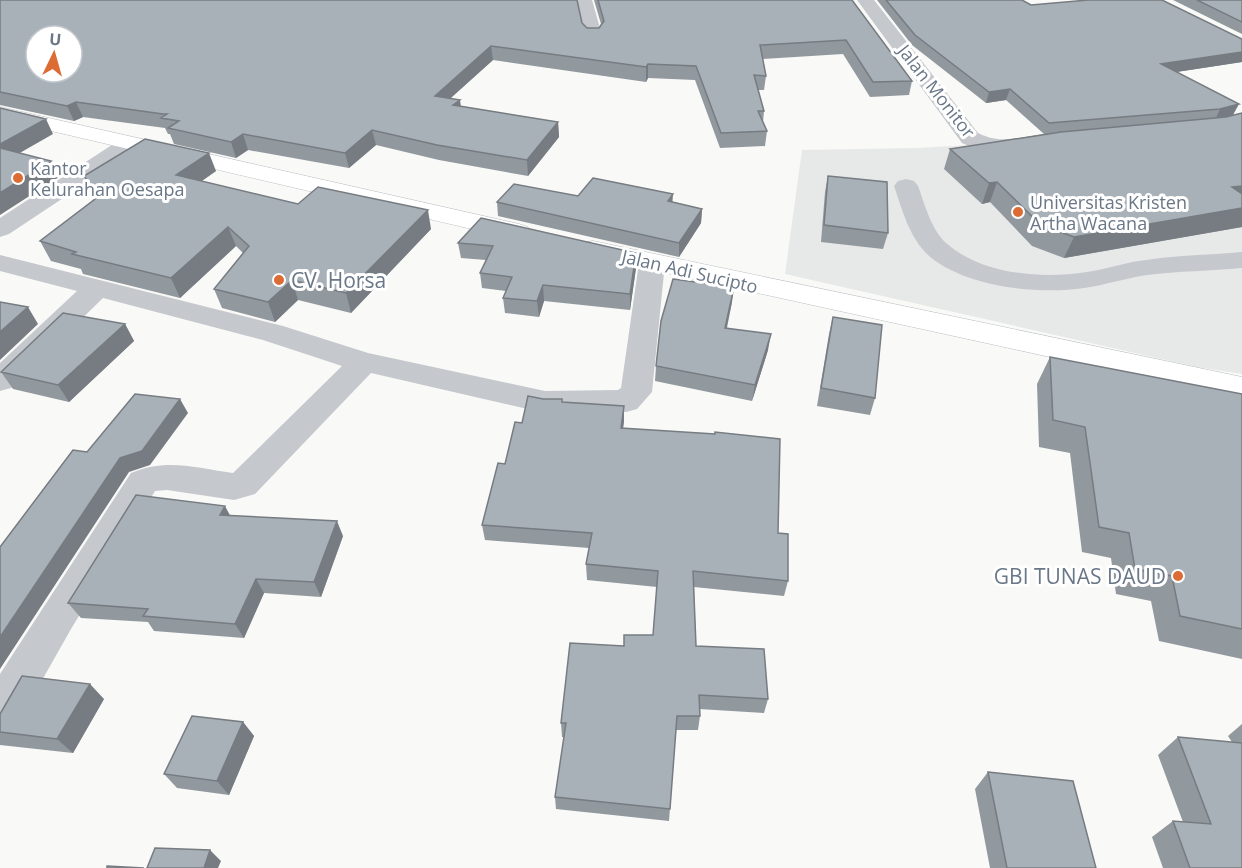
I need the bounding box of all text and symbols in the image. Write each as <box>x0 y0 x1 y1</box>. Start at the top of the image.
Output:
north arrow <box>24 24 84 84</box>
text: U <box>48 28 62 51</box>
street label: Jalan Monitor <box>892 38 981 143</box>
place label: Kantor Kelurahan Oesapa <box>30 156 185 201</box>
marker: Kantor Kelurahan Oesapa <box>11 171 25 185</box>
place label: Universitas Kristen Artha Wacana <box>1030 190 1187 235</box>
marker: Universitas Kristen Artha Wacana <box>1011 205 1025 219</box>
street label: Jalan Adi Sucipto <box>618 243 760 298</box>
place label: CV. Horsa <box>291 266 386 294</box>
marker: CV. Horsa <box>272 273 286 287</box>
place label: GBI TUNAS DAUD <box>994 562 1166 590</box>
marker: GBI TUNAS DAUD <box>1171 569 1185 583</box>

